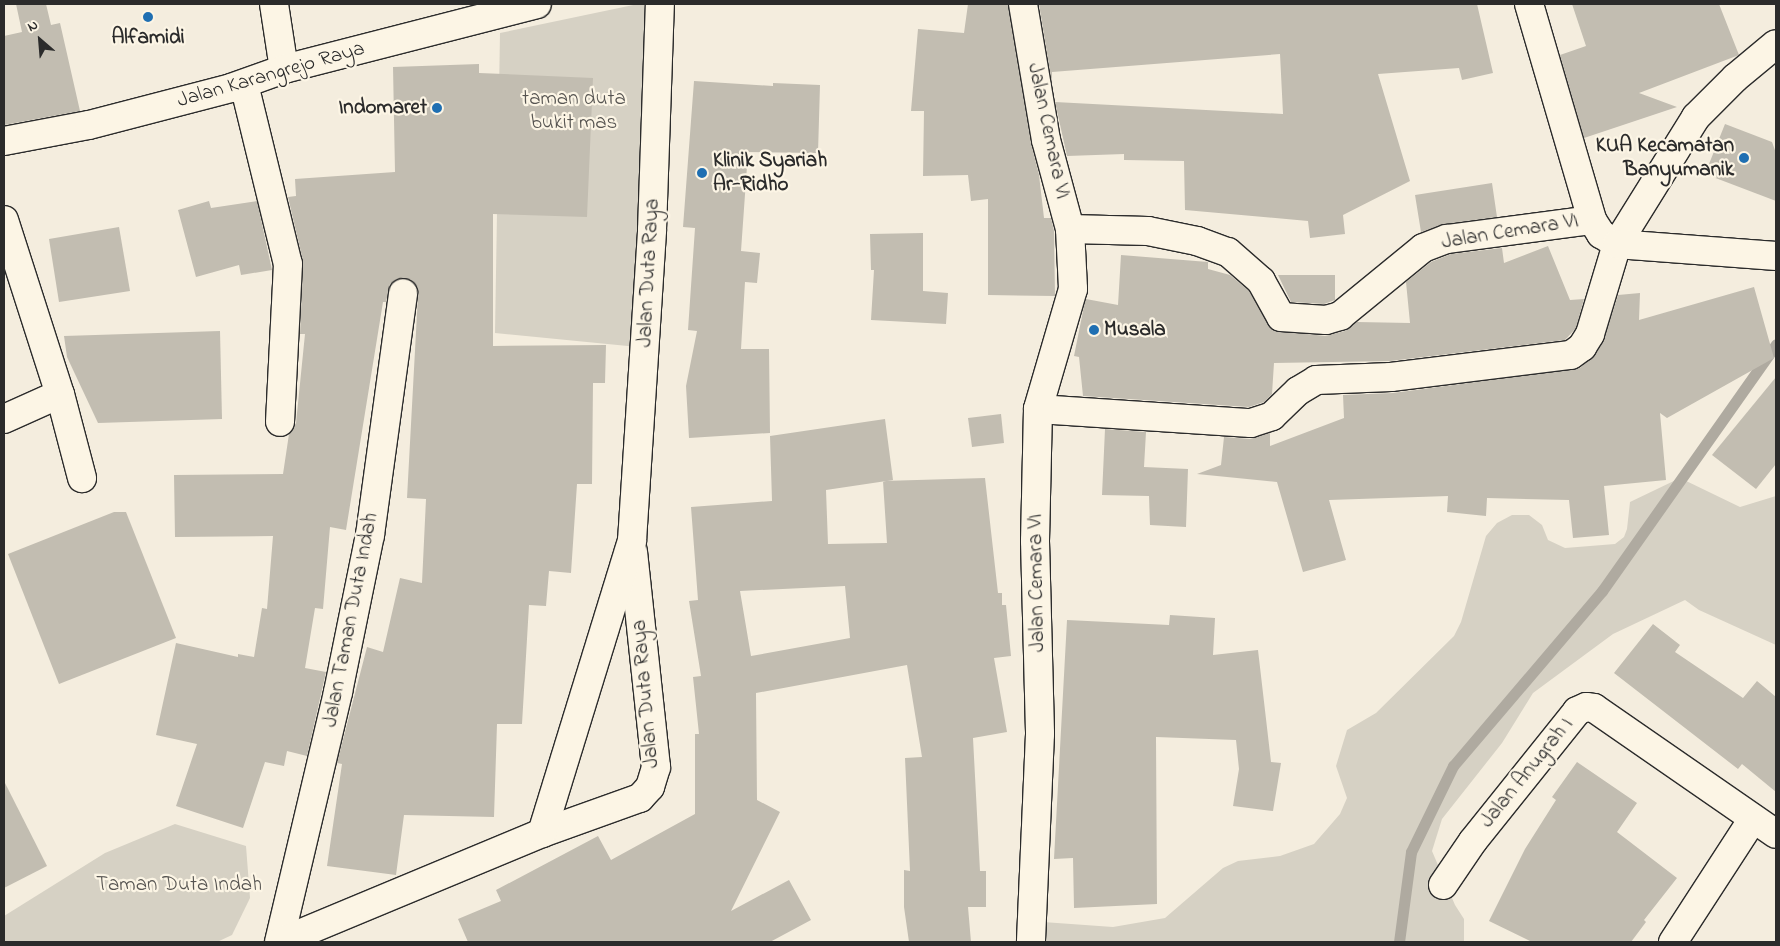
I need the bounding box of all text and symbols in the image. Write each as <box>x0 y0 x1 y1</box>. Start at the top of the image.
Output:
marker: Alfamidi <box>142 11 154 23</box>
north arrow <box>15 15 65 65</box>
text: N <box>24 15 42 38</box>
place label: Alfamidi <box>111 25 185 51</box>
street label: Jalan Karangrejo Raya <box>175 36 367 114</box>
street label: Jalan Cemara VI <box>1021 61 1075 201</box>
park label: taman duta bukit mas <box>522 86 626 136</box>
place label: Indomaret <box>338 95 427 121</box>
marker: Indomaret <box>431 102 443 114</box>
place label: KUA Kecamatan Banyumanik <box>1596 133 1734 183</box>
place label: Klinik Syariah Ar-Ridho <box>713 148 827 198</box>
marker: KUA Kecamatan Banyumanik <box>1738 152 1750 164</box>
marker: Klinik Syariah Ar-Ridho <box>695 166 709 180</box>
street label: Jalan Duta Raya <box>633 198 665 348</box>
street label: Jalan Cemara VI <box>1440 209 1580 255</box>
place label: Musala <box>1104 317 1166 343</box>
marker: Musala <box>1088 324 1100 336</box>
street label: Jalan Taman Duta Indah <box>318 511 384 729</box>
street label: Jalan Cemara VI <box>1023 514 1051 652</box>
street label: Jalan Duta Raya <box>627 619 665 769</box>
street label: Jalan Anugrah I <box>1475 713 1579 833</box>
park label: Taman Duta Indah <box>96 872 262 898</box>

